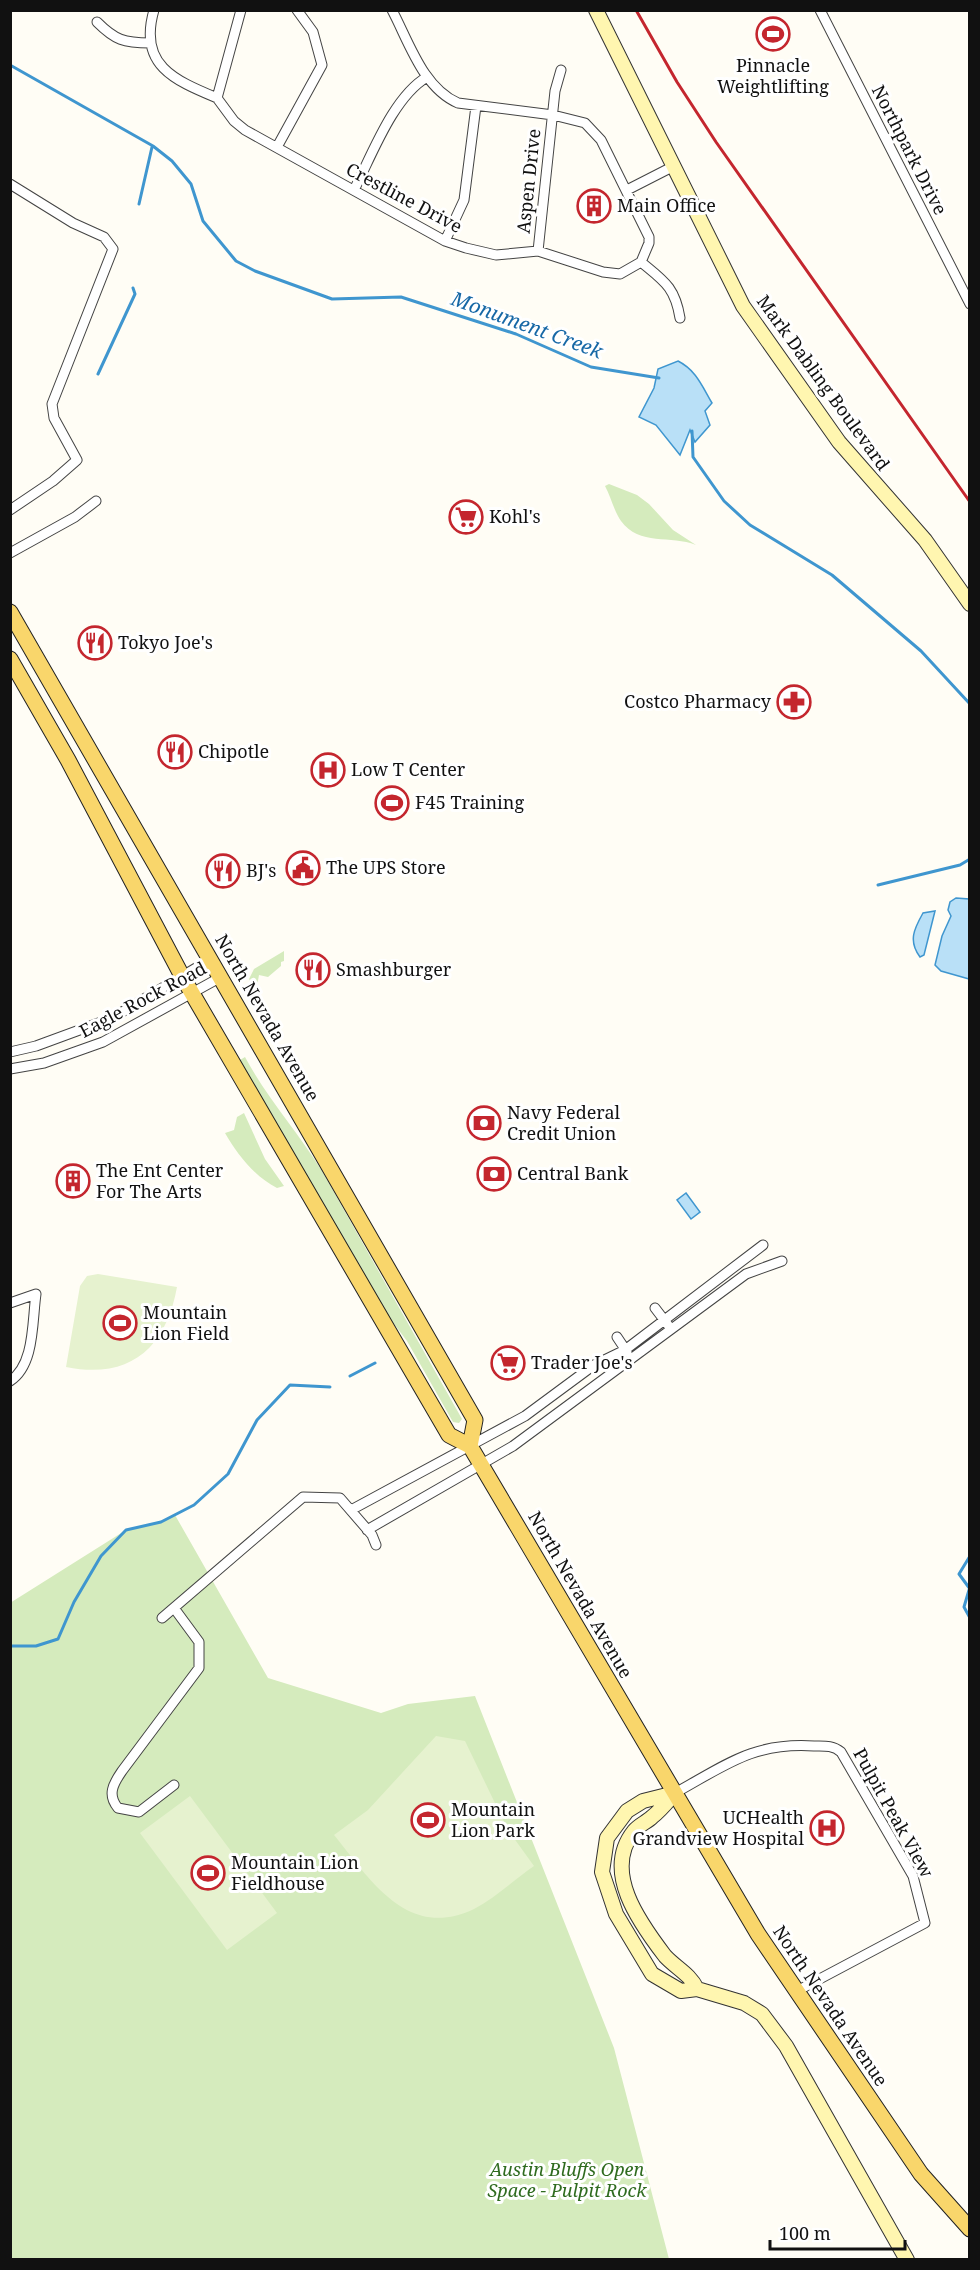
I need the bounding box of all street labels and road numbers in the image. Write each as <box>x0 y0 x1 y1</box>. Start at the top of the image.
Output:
street label: Northpark Drive <box>867 81 953 219</box>
street label: Aspen Drive <box>511 127 545 234</box>
street label: Crestline Drive <box>342 156 467 238</box>
street label: Mark Dabling Boulevard <box>752 290 896 475</box>
street label: North Nevada Avenue <box>210 930 326 1105</box>
street label: Eagle Rock Road <box>75 956 210 1043</box>
street label: North Nevada Avenue <box>523 1507 639 1682</box>
street label: Pulpit Peak View <box>848 1743 940 1882</box>
street label: North Nevada Avenue <box>768 1920 894 2091</box>

